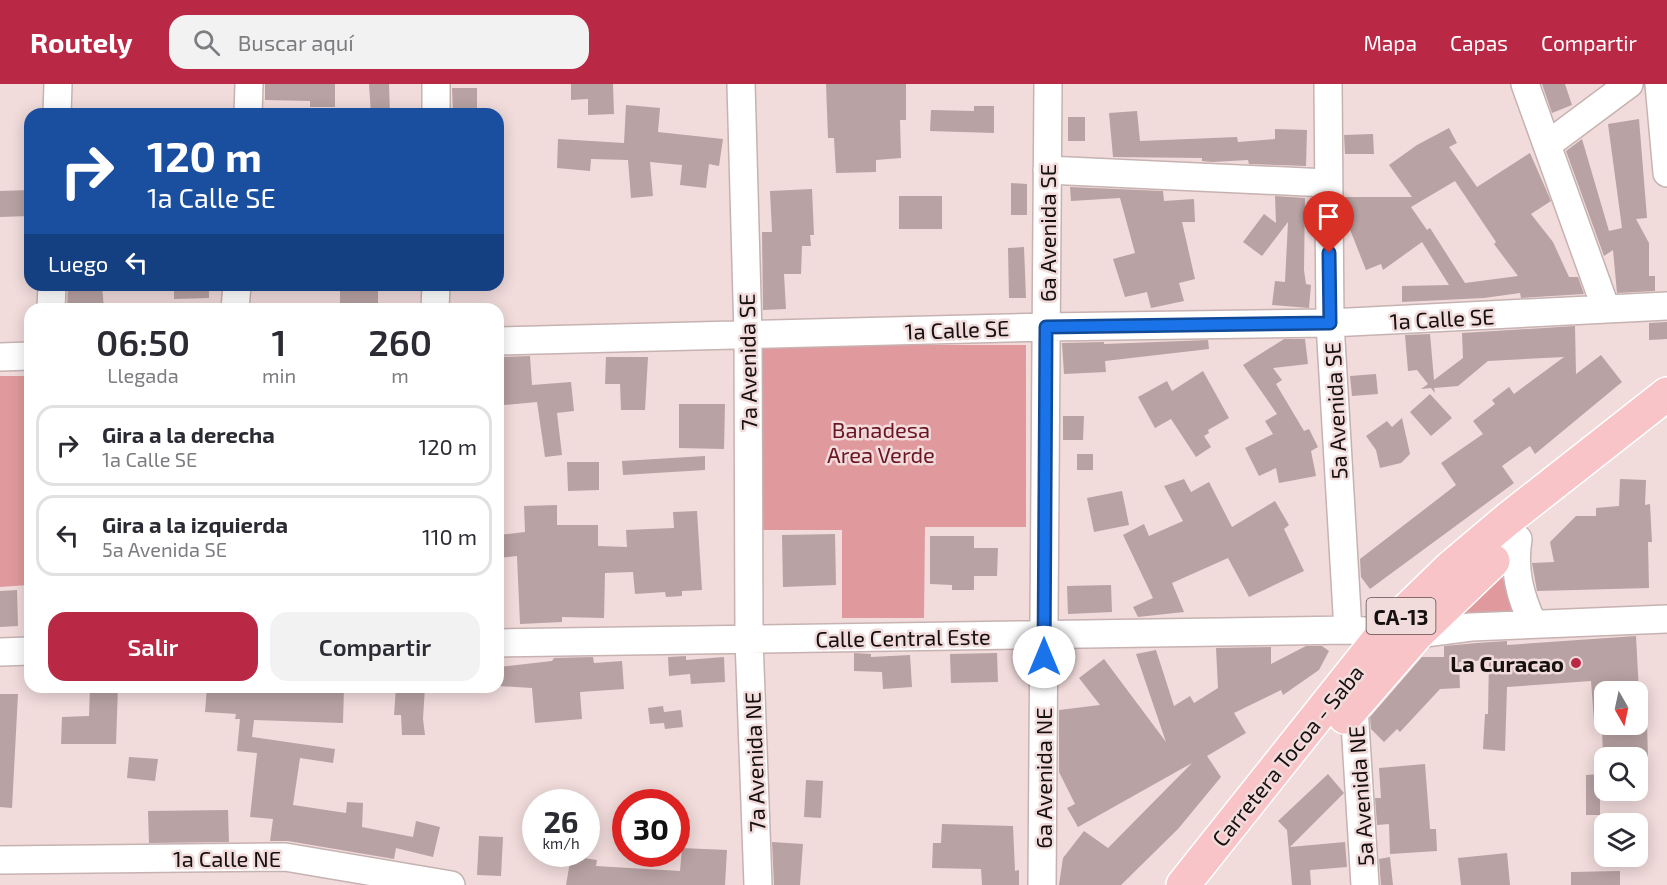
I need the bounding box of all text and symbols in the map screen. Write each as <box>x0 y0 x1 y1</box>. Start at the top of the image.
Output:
search box <box>169 15 589 69</box>
text: Routely <box>30 25 133 59</box>
icon: search <box>190 26 223 59</box>
text: Buscar aquí <box>238 29 354 55</box>
text: Mapa <box>1363 30 1417 55</box>
text: Capas <box>1450 30 1508 55</box>
text: Compartir <box>1541 30 1637 55</box>
text: 120 m <box>147 130 262 180</box>
icon: right <box>48 132 126 210</box>
street label: 6a Avenida SE <box>1034 164 1060 302</box>
text: 1a Calle SE <box>147 181 276 213</box>
pin <box>1303 191 1354 253</box>
icon: arrive <box>1312 200 1345 233</box>
icon: left <box>120 246 153 279</box>
text: Luego <box>48 250 108 276</box>
street label: 7a Avenida SE <box>733 293 761 431</box>
street label: 1a Calle SE <box>1389 302 1495 334</box>
street label: 1a Calle SE <box>904 314 1010 344</box>
text: 06:50 <box>96 320 190 363</box>
text: 1 <box>272 320 287 363</box>
text: 260 <box>368 320 432 363</box>
street label: 5a Avenida SE <box>1318 342 1352 480</box>
text: Llegada <box>107 363 179 387</box>
text: min <box>262 363 296 387</box>
text: m <box>391 363 409 387</box>
park label: Banadesa Area Verde <box>827 416 935 467</box>
text: Gira a la derecha <box>102 421 275 447</box>
icon: right <box>51 429 84 462</box>
text: 120 m <box>418 433 477 459</box>
text: 1a Calle SE <box>102 447 197 471</box>
text: Gira a la izquierda <box>102 511 288 537</box>
icon: left <box>51 519 84 552</box>
text: 110 m <box>422 523 477 549</box>
text: 5a Avenida SE <box>102 537 227 561</box>
road number: CA-13 <box>1366 598 1436 634</box>
button: Salir <box>48 612 258 681</box>
button: Compartir <box>270 612 480 681</box>
street label: Calle Central Este <box>815 622 991 652</box>
position arrow <box>1012 625 1076 689</box>
place label: La Curacao <box>1450 650 1564 676</box>
marker: La Curacao <box>1569 656 1583 670</box>
street label: Carretera Tocoa - Saba <box>1206 659 1368 851</box>
north arrow <box>1594 681 1648 735</box>
map controls <box>1594 681 1648 867</box>
street label: 7a Avenida NE <box>739 692 769 832</box>
street label: 6a Avenida NE <box>1030 707 1056 849</box>
street label: 5a Avenida NE <box>1342 725 1378 867</box>
button: search <box>1594 747 1648 801</box>
speed limit sign: 30 <box>612 789 690 867</box>
text: 26 <box>543 803 579 839</box>
button: layers <box>1594 813 1648 867</box>
text: km/h <box>542 834 580 852</box>
street label: 1a Calle NE <box>173 845 281 871</box>

